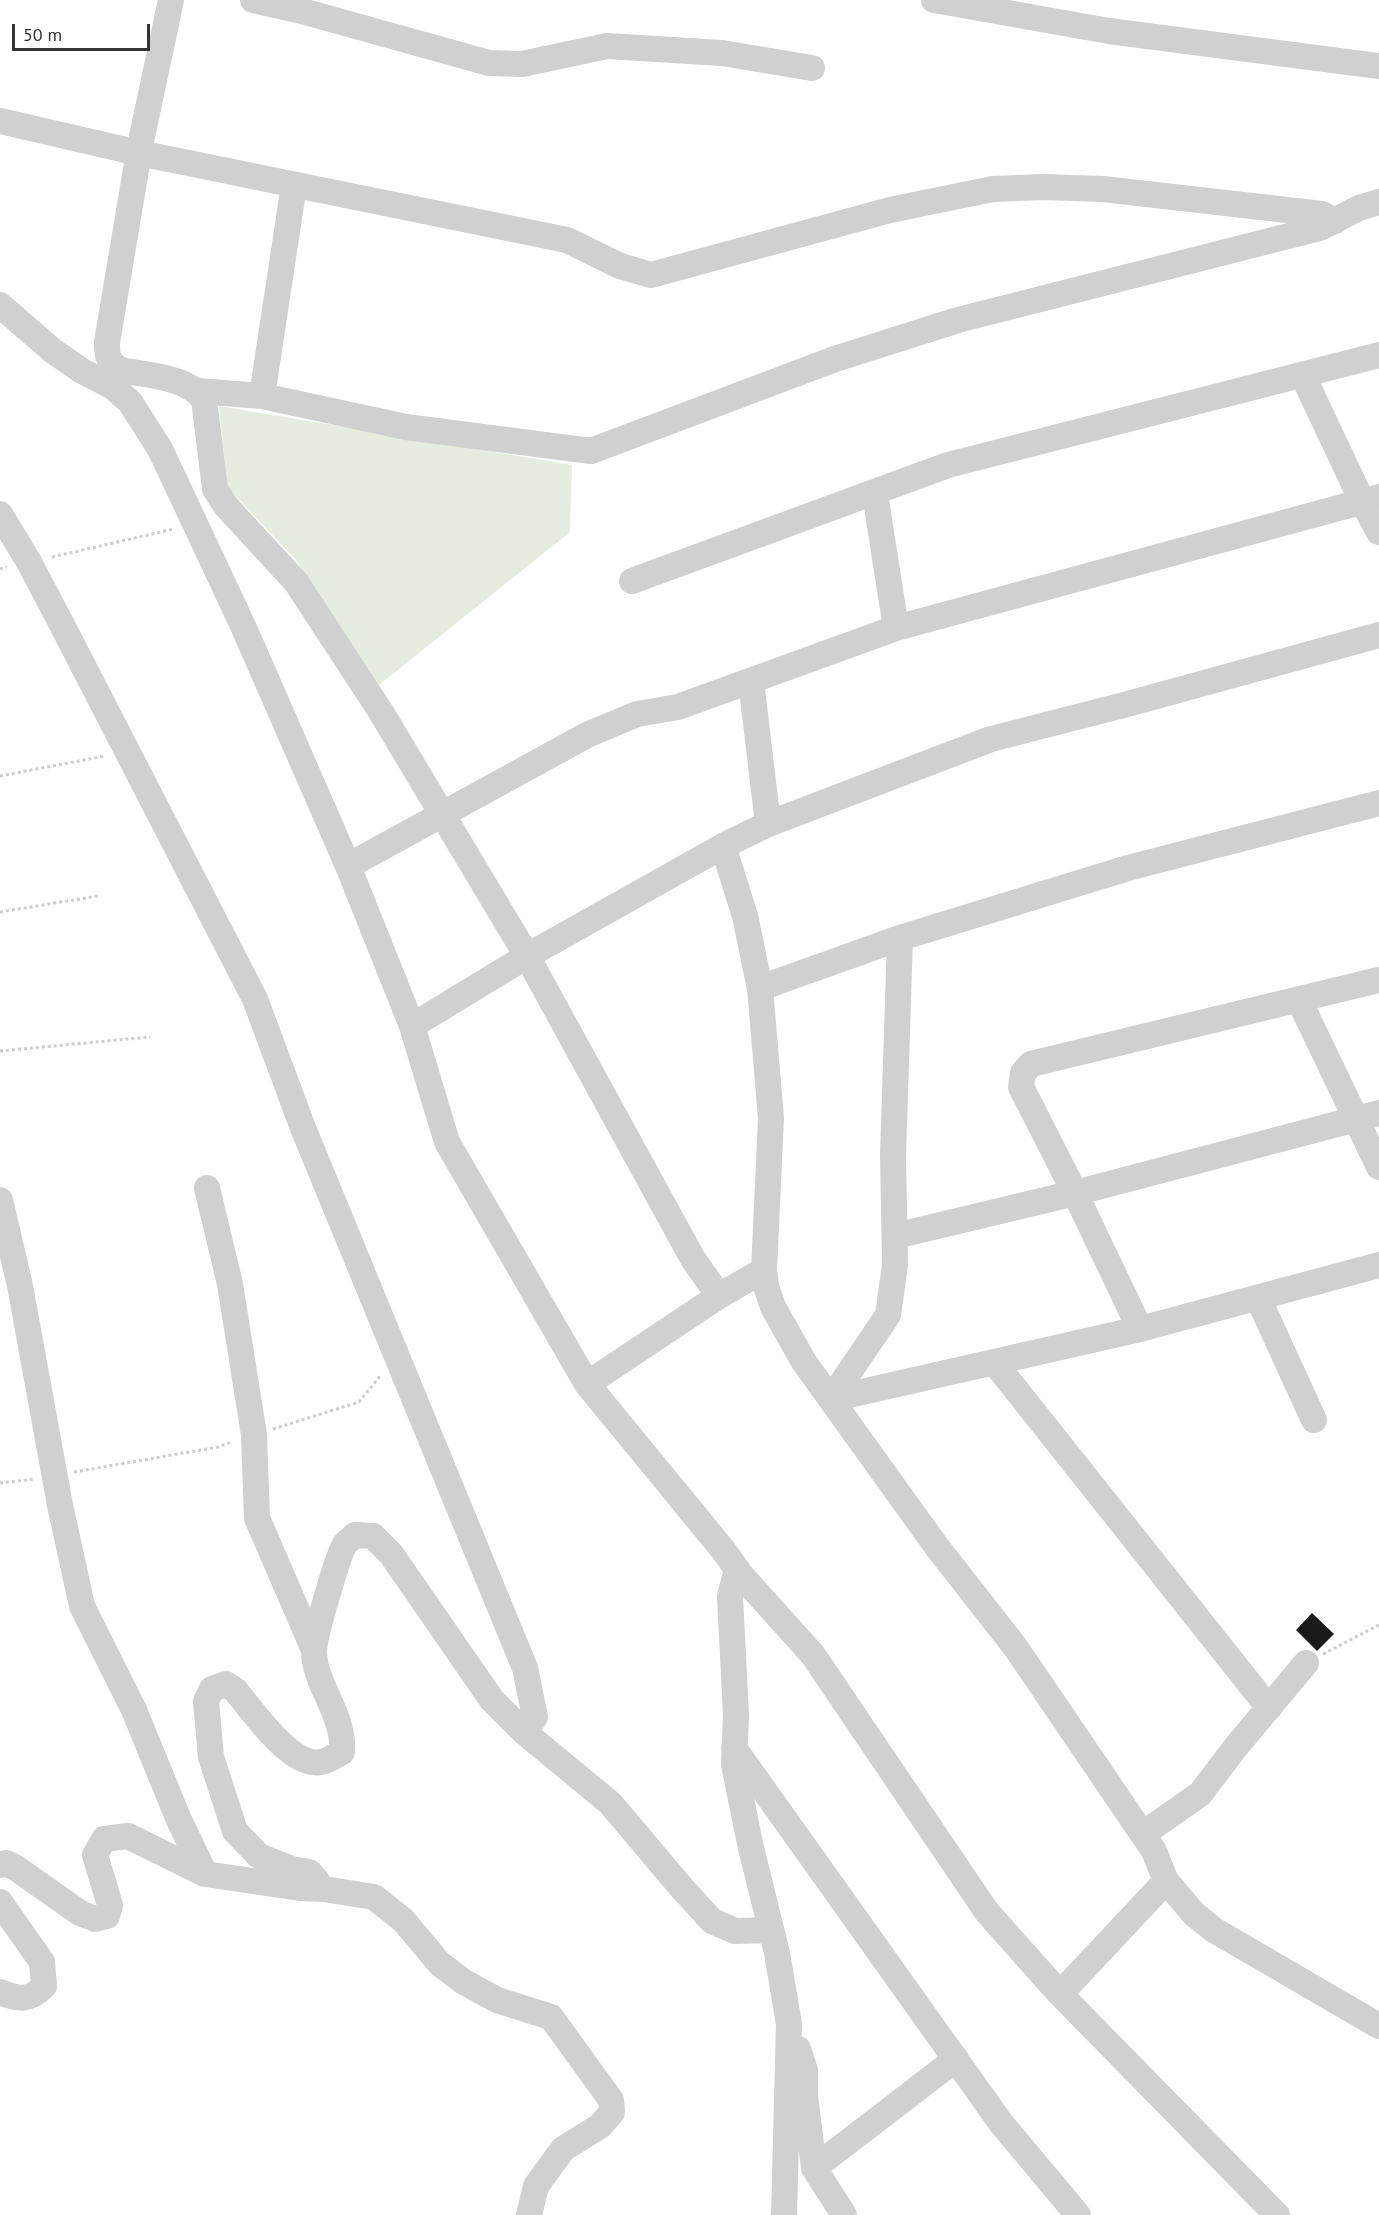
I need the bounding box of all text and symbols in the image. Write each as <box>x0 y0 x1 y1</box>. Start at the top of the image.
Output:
scale bar <box>15 12 153 50</box>
text: 50 m <box>23 23 62 46</box>

